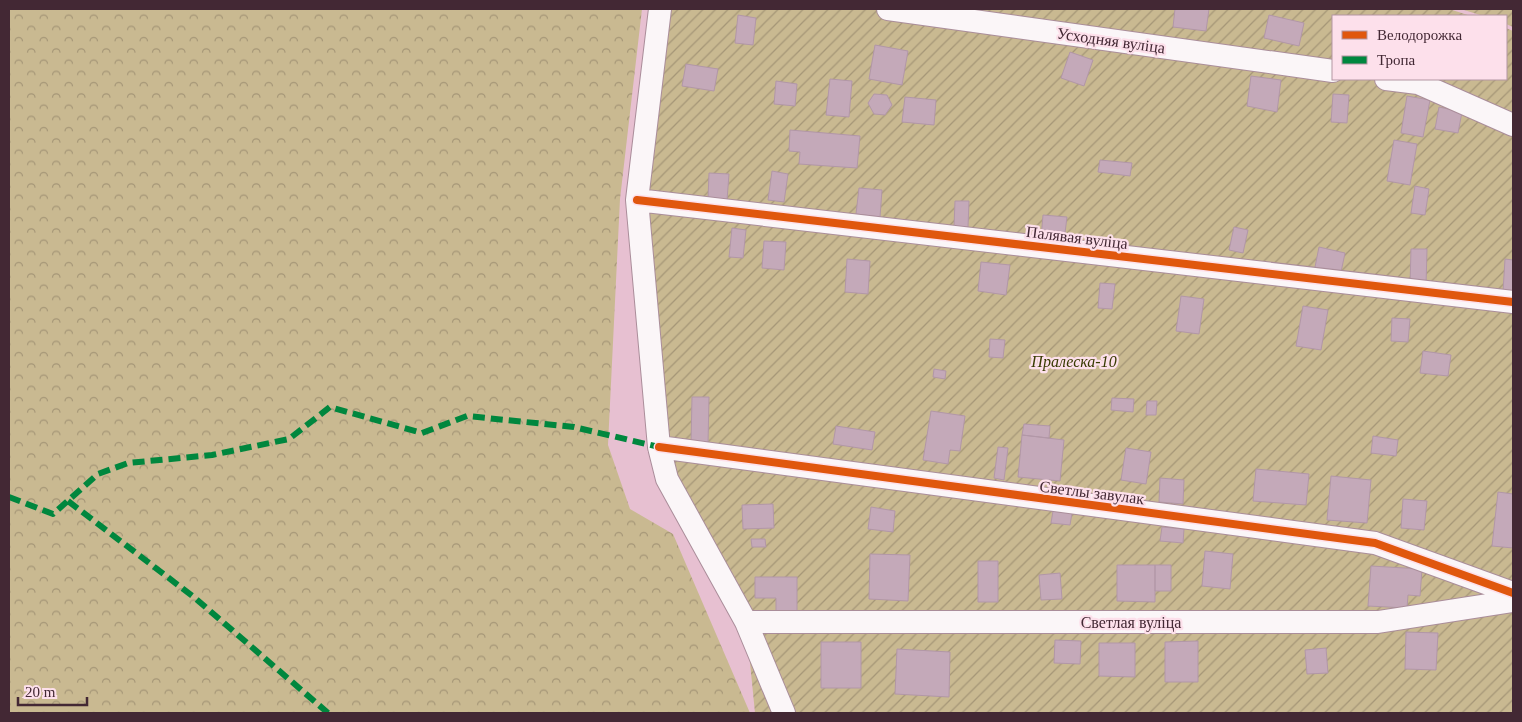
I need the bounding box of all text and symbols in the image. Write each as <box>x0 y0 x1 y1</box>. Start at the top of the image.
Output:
legend <box>1332 15 1507 80</box>
street label: Усходняя вуліца <box>1056 24 1166 57</box>
text: Велодорожка <box>1377 27 1462 43</box>
text: Тропа <box>1377 52 1416 68</box>
street label: Палявая вуліца <box>1025 223 1129 253</box>
park label: Пралеска-10 <box>1030 353 1117 371</box>
street label: Светлы завулак <box>1039 478 1145 508</box>
street label: Светлая вуліца <box>1081 614 1181 632</box>
scale bar <box>18 674 86 706</box>
text: 20 m <box>25 684 56 700</box>

